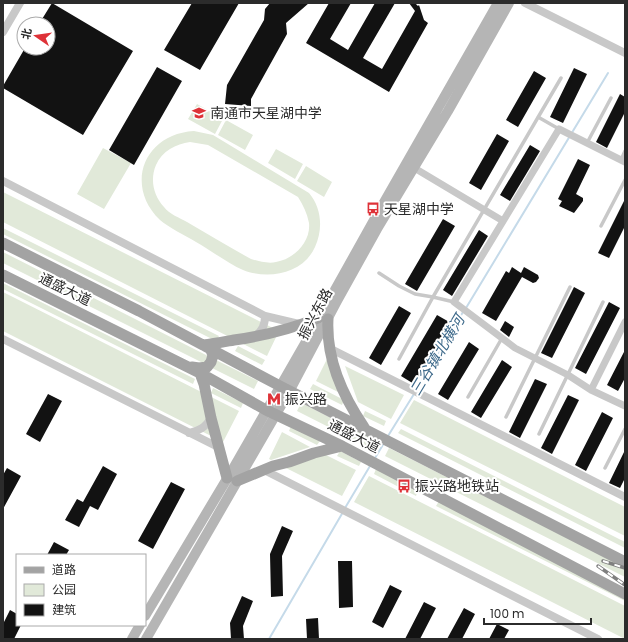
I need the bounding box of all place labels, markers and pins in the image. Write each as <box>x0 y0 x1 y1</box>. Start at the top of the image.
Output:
place label: 南通市天星湖中学 <box>210 103 322 123</box>
school or university icon: 南通市天星湖中学 <box>191 105 207 121</box>
place label: 天星湖中学 <box>384 199 454 219</box>
bus stop icon: 天星湖中学 <box>365 201 381 217</box>
place label: 振兴路 <box>285 389 327 409</box>
metro station icon: 振兴路 <box>266 391 282 407</box>
place label: 振兴路地铁站 <box>415 476 499 496</box>
bus stop icon: 振兴路地铁站 <box>396 478 412 494</box>

